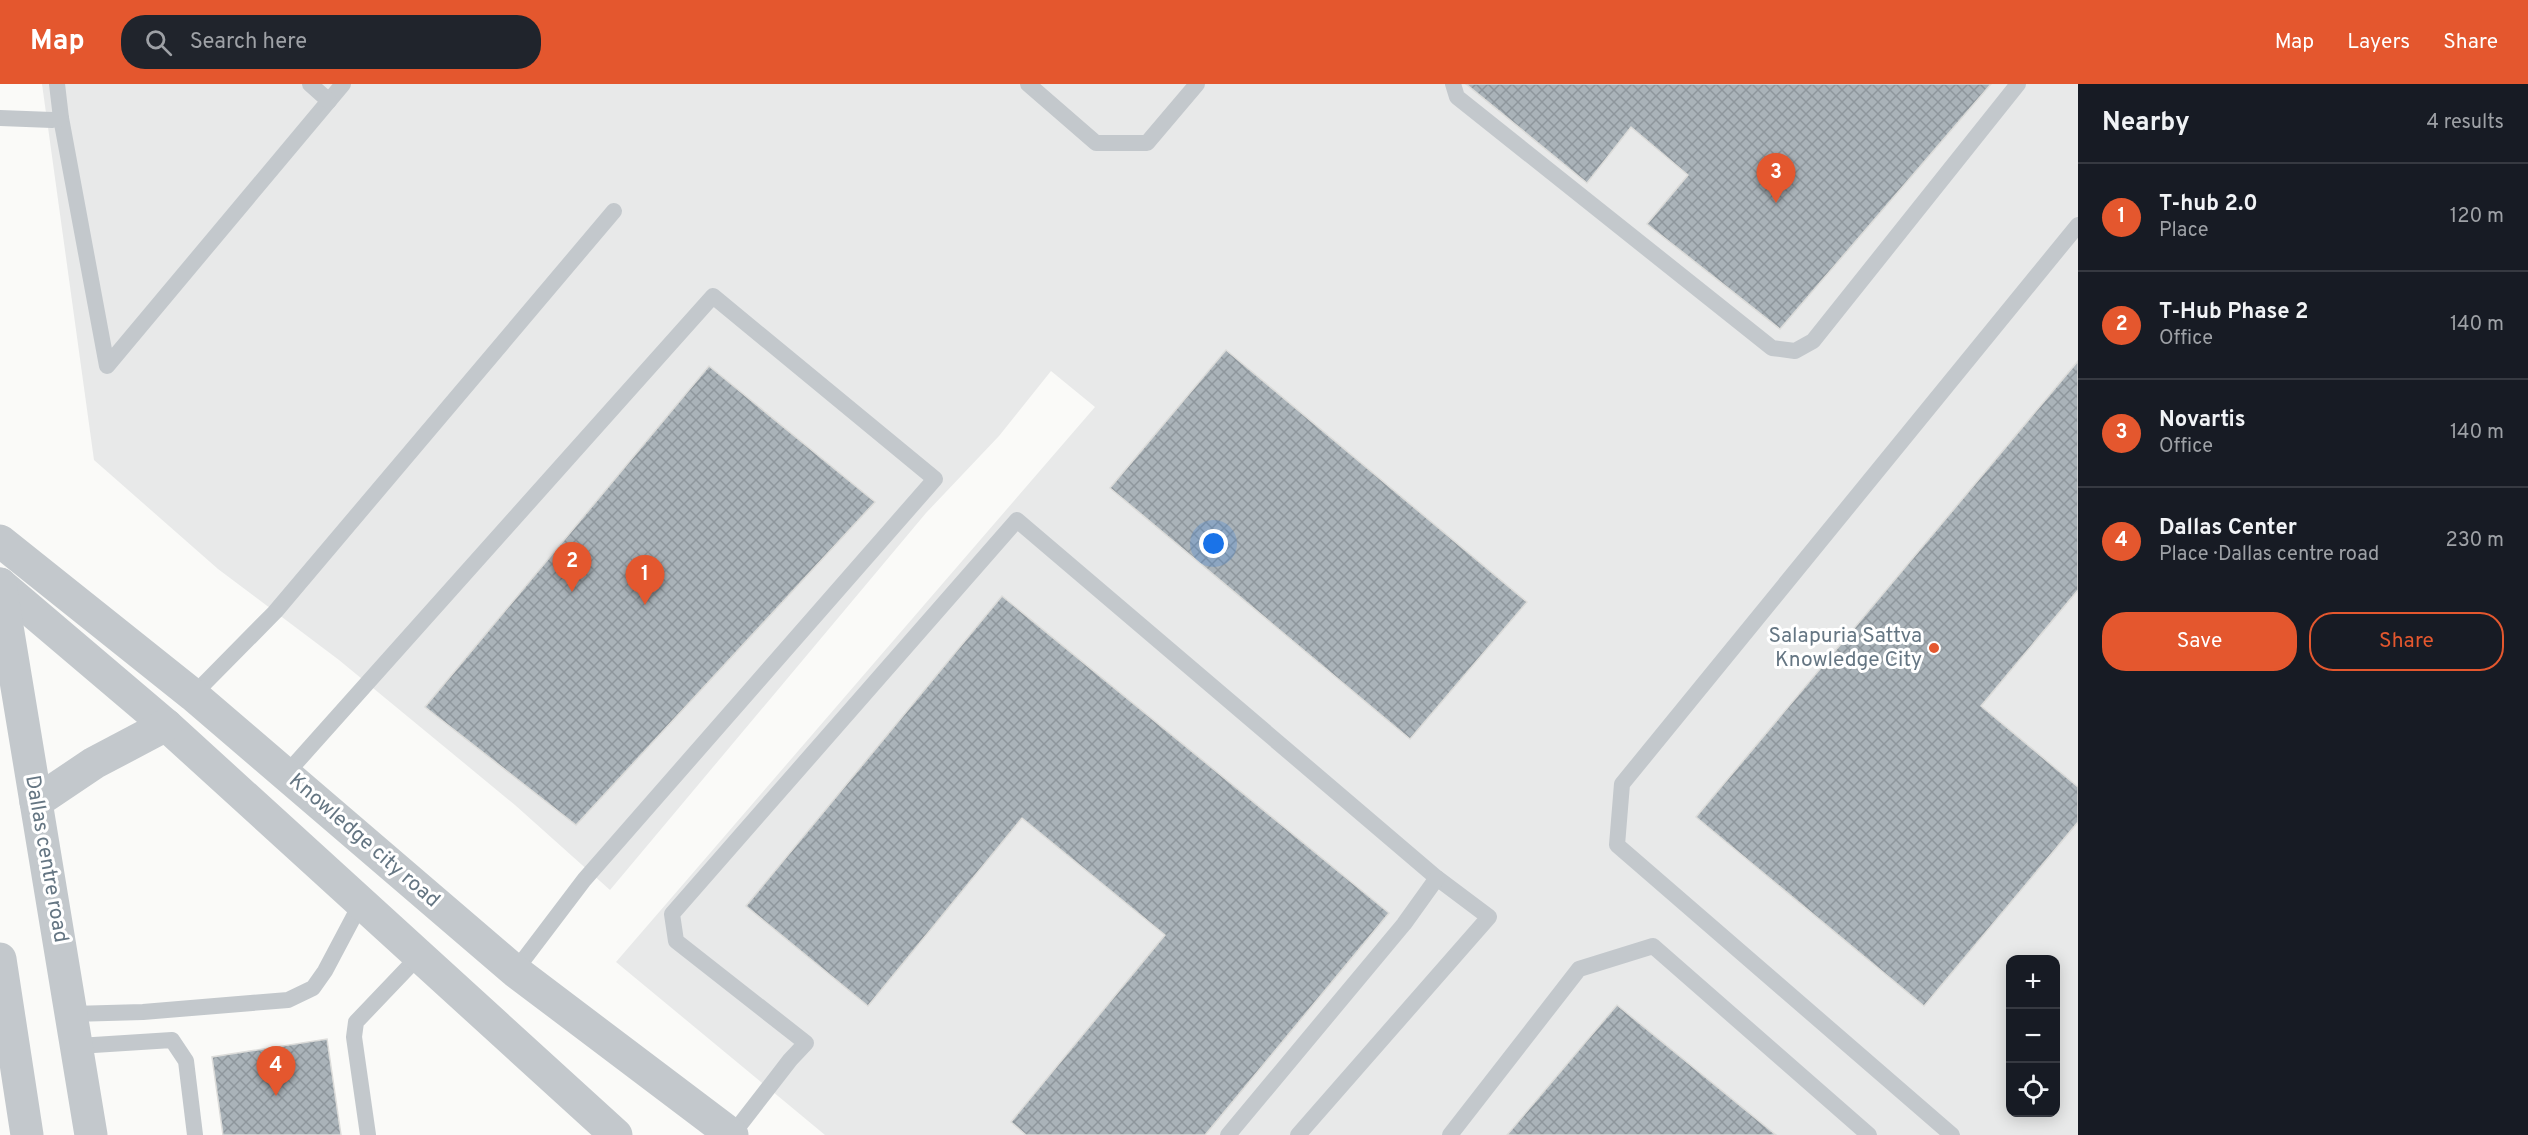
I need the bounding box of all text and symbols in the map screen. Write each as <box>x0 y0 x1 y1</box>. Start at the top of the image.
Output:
search box <box>121 15 541 69</box>
text: Map <box>30 24 85 60</box>
icon: search <box>142 26 175 59</box>
text: Search here <box>190 29 307 56</box>
text: Map <box>2275 29 2314 56</box>
text: Layers <box>2347 29 2410 56</box>
text: Share <box>2443 29 2498 56</box>
text: Nearby <box>2102 107 2190 140</box>
text: 4 results <box>2427 110 2504 136</box>
pin: 3 <box>1756 154 1796 203</box>
text: T-hub 2.0 <box>2159 191 2258 218</box>
text: 1 <box>2118 204 2126 230</box>
text: 120 m <box>2450 204 2504 230</box>
text: Place <box>2159 218 2209 244</box>
text: T-Hub Phase 2 <box>2159 299 2308 326</box>
text: 2 <box>2115 312 2128 338</box>
text: 140 m <box>2450 312 2504 338</box>
text: Office <box>2159 326 2213 352</box>
text: Novartis <box>2159 407 2246 434</box>
text: 3 <box>2116 420 2128 446</box>
text: 140 m <box>2450 420 2504 446</box>
text: Office <box>2159 434 2213 460</box>
text: Dallas Center <box>2159 515 2297 542</box>
text: 4 <box>2115 528 2128 554</box>
text: 230 m <box>2445 528 2504 554</box>
your location <box>1199 529 1228 558</box>
pin: 2 <box>552 542 592 592</box>
text: Place · Dallas centre road <box>2159 542 2379 568</box>
pin: 1 <box>626 556 664 605</box>
button: Save <box>2102 612 2297 671</box>
button: Share <box>2309 612 2504 671</box>
place label: Salapuria Sattva Knowledge City <box>1768 623 1922 674</box>
marker: Salapuria Sattva Knowledge City <box>1927 641 1941 655</box>
street label: Knowledge city road <box>283 768 445 914</box>
street label: Dallas centre road <box>18 773 74 945</box>
map controls <box>2006 955 2060 1117</box>
button: + <box>2006 955 2060 1009</box>
button: − <box>2006 1009 2060 1063</box>
pin: 4 <box>256 1046 296 1096</box>
button: locate <box>2006 1063 2060 1117</box>

